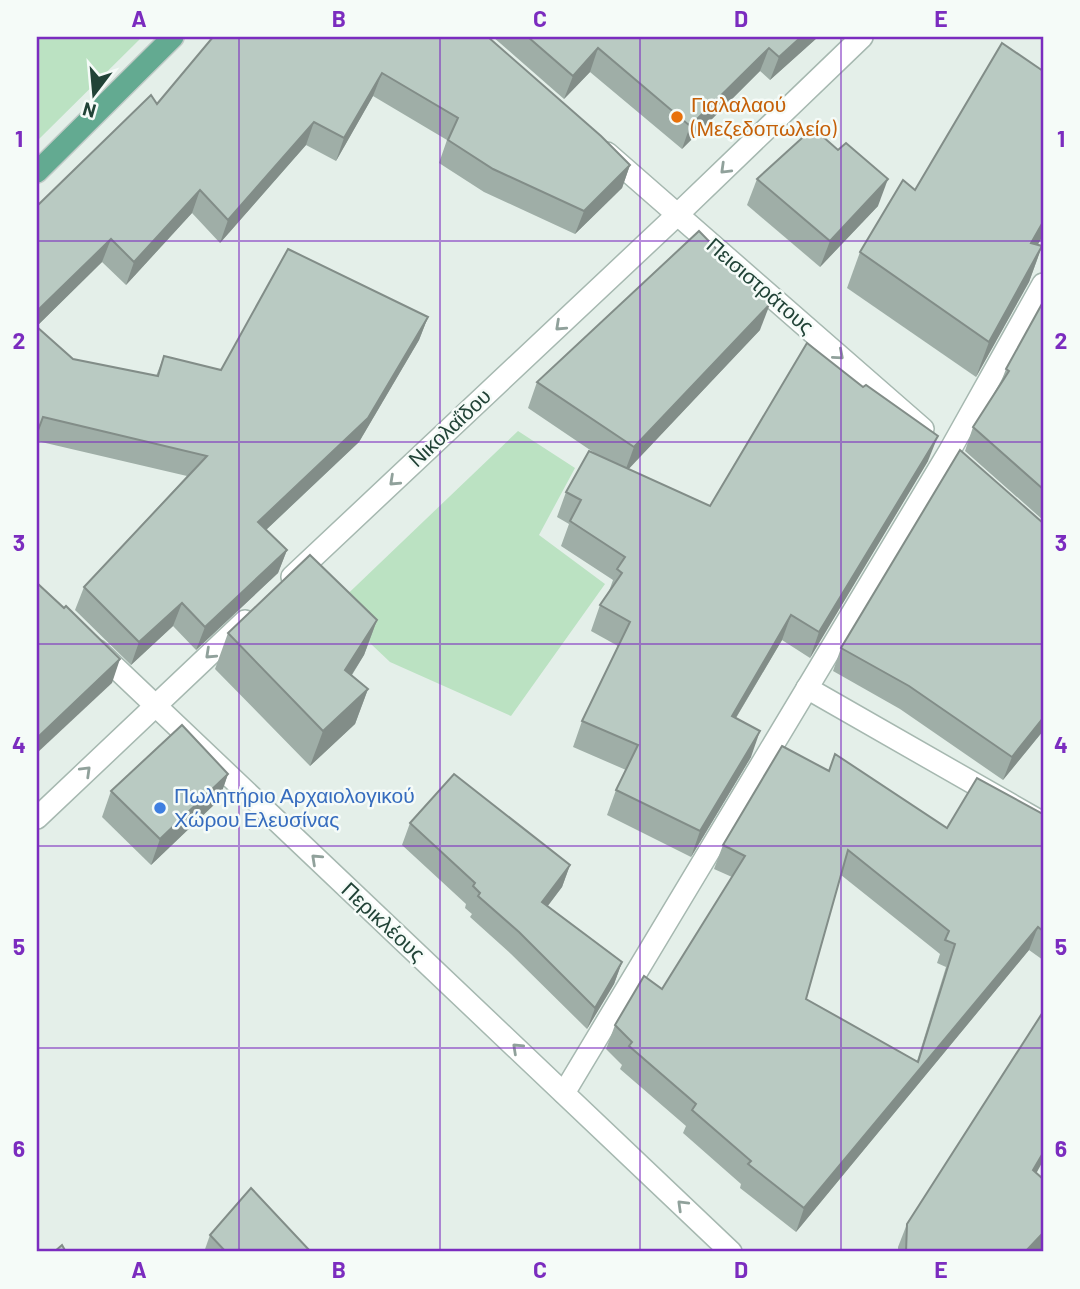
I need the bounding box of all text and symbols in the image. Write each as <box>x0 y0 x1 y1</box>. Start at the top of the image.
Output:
text: A <box>131 4 147 32</box>
text: B <box>332 4 346 32</box>
text: C <box>533 4 547 32</box>
text: D <box>734 4 748 32</box>
text: E <box>934 4 948 32</box>
north arrow <box>60 60 130 130</box>
place label: Γιαλαλαού (Μεζεδοπωλείο) <box>690 91 837 140</box>
text: N <box>80 98 98 124</box>
marker: Γιαλαλαού (Μεζεδοπωλείο) <box>669 109 685 125</box>
text: 1 <box>15 124 23 152</box>
text: 1 <box>1057 124 1065 152</box>
one-way arrow <box>720 161 733 174</box>
street label: Πεισιστράτους <box>702 232 820 338</box>
one-way arrow <box>555 317 568 330</box>
text: 2 <box>13 326 25 354</box>
text: 2 <box>1055 326 1067 354</box>
one-way arrow <box>831 347 844 359</box>
street label: Νικολαΐδου <box>403 383 495 471</box>
one-way arrow <box>389 473 402 486</box>
text: 3 <box>13 528 25 556</box>
text: 3 <box>1055 528 1067 556</box>
one-way arrow <box>205 645 218 658</box>
text: 4 <box>12 730 26 758</box>
text: 4 <box>1054 730 1068 758</box>
one-way arrow <box>78 766 91 779</box>
place label: Πωλητήριο Αρχαιολογικού Χώρου Ελευσίνας <box>174 782 415 831</box>
marker: Πωλητήριο Αρχαιολογικού Χώρου Ελευσίνας <box>152 800 168 816</box>
one-way arrow <box>311 854 324 867</box>
street label: Περικλέους <box>337 876 431 966</box>
text: 5 <box>13 932 25 960</box>
text: 5 <box>1055 932 1067 960</box>
one-way arrow <box>512 1044 525 1057</box>
text: 6 <box>13 1134 25 1162</box>
text: 6 <box>1055 1134 1067 1162</box>
one-way arrow <box>677 1201 690 1214</box>
text: A <box>131 1255 147 1283</box>
text: B <box>332 1255 346 1283</box>
text: C <box>533 1255 547 1283</box>
text: D <box>734 1255 748 1283</box>
text: E <box>934 1255 948 1283</box>

